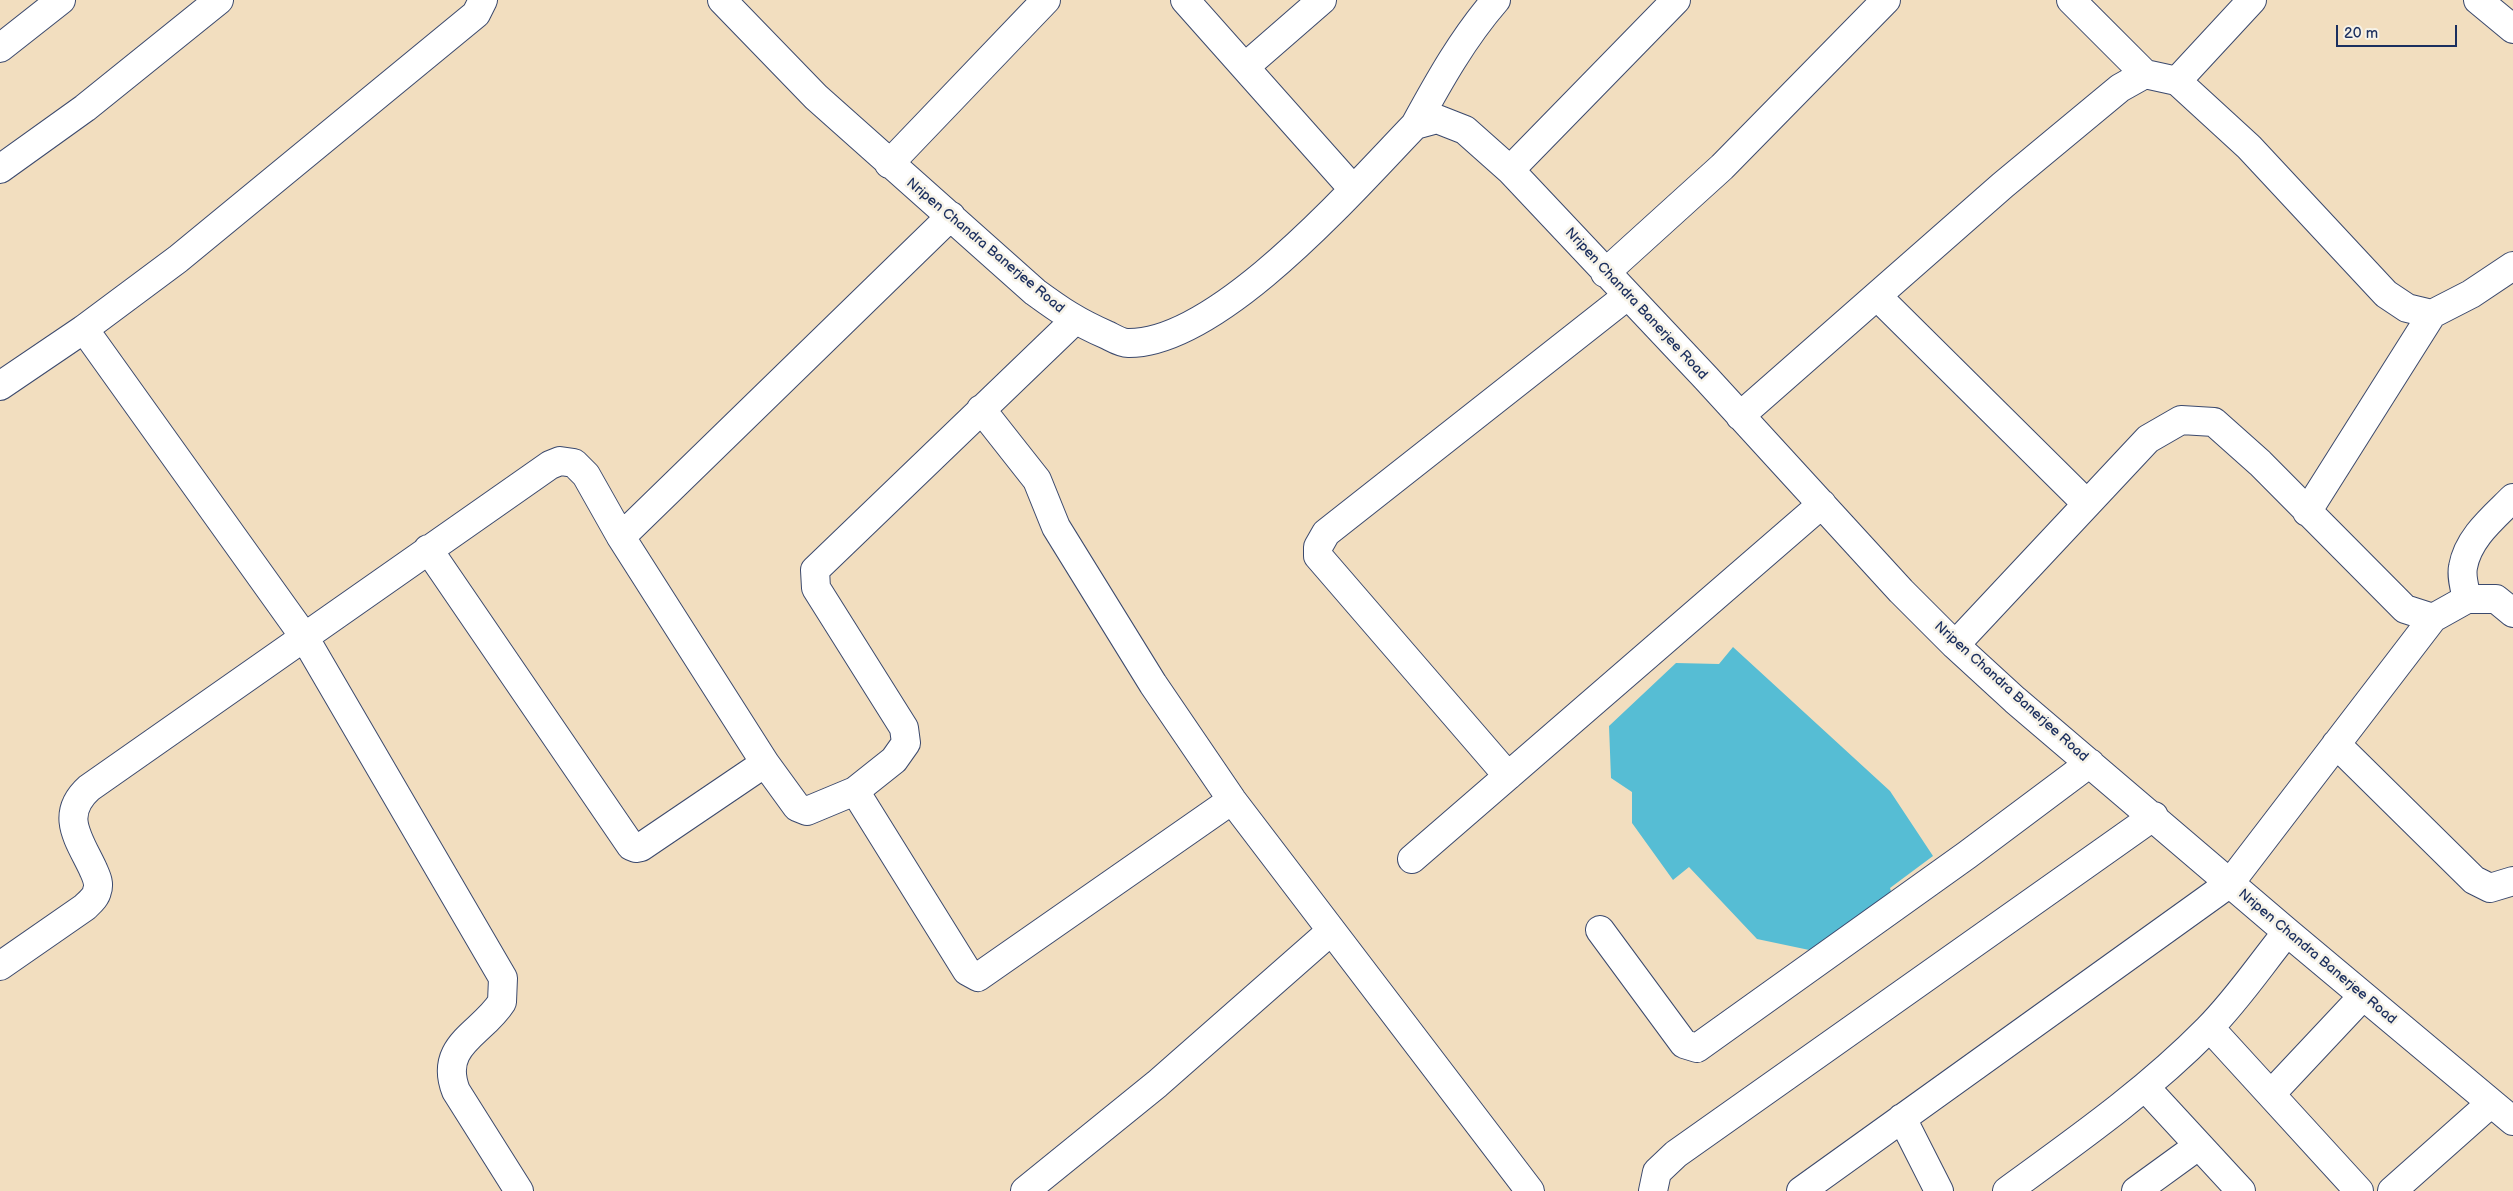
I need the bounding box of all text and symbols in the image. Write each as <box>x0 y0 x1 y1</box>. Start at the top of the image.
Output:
scale bar <box>2338 15 2459 47</box>
text: 20 m <box>2344 24 2378 43</box>
street label: Nripen Chandra Banerjee Road <box>902 175 1068 317</box>
street label: Nripen Chandra Banerjee Road <box>1561 225 1711 383</box>
street label: Nripen Chandra Banerjee Road <box>1931 618 2091 766</box>
street label: Nripen Chandra Banerjee Road <box>2234 886 2400 1028</box>

